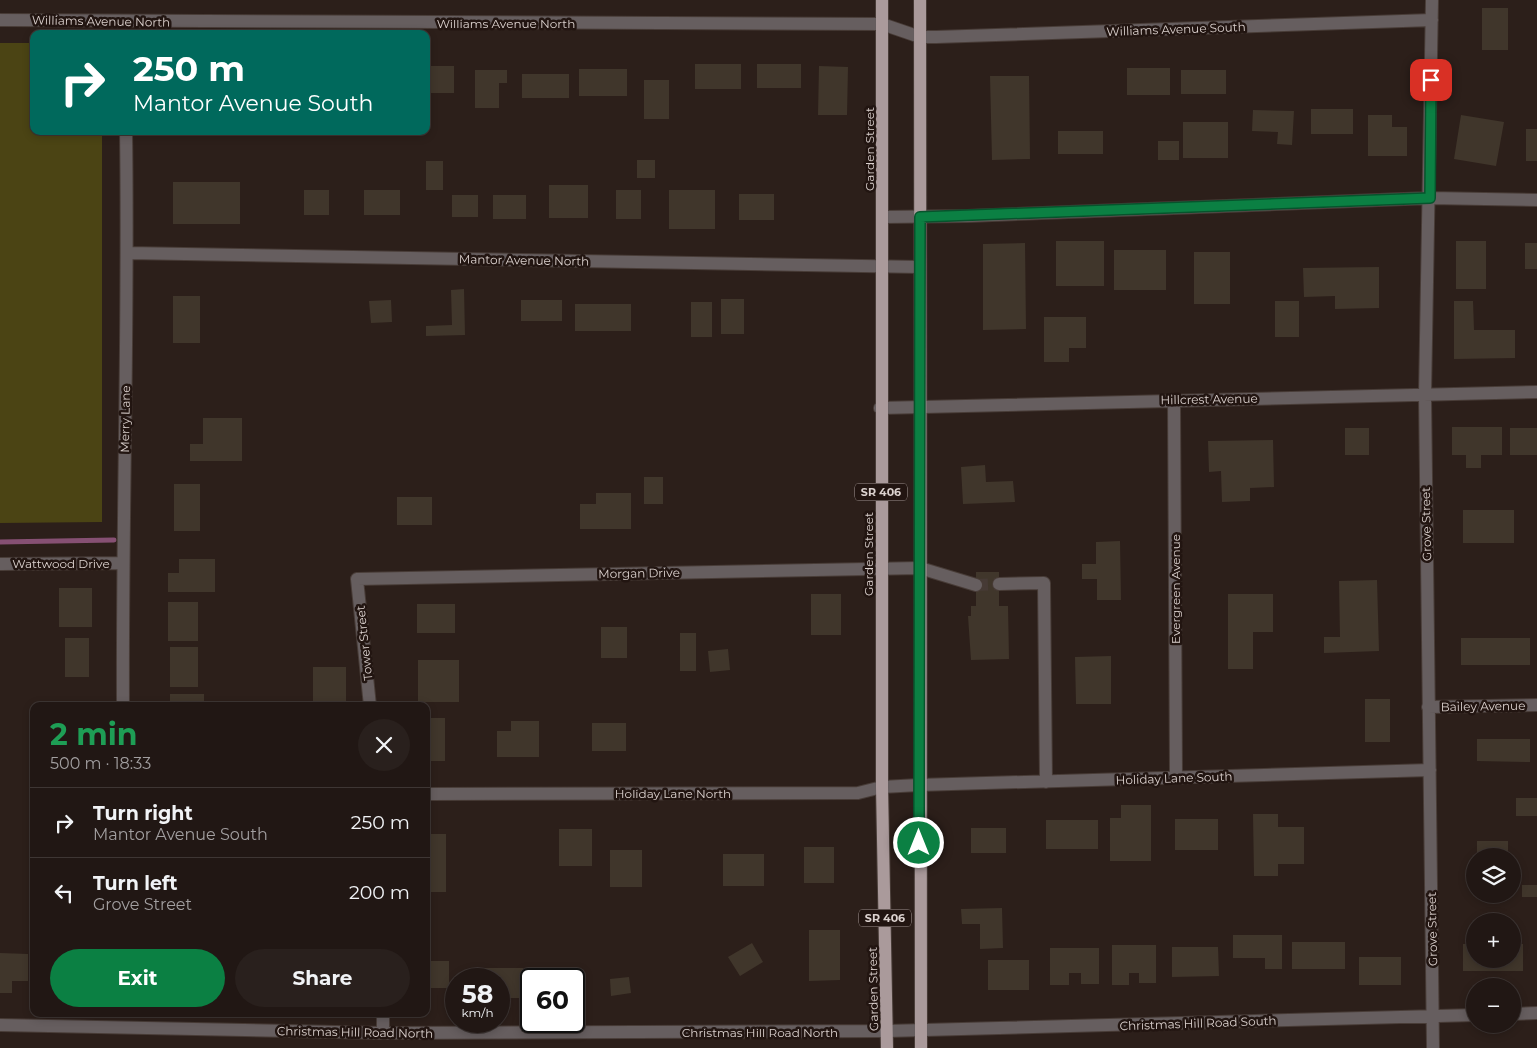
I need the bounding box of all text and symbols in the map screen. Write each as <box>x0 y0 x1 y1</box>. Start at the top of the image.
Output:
street label: Williams Avenue North <box>32 12 170 30</box>
street label: Williams Avenue North <box>437 16 575 31</box>
street label: Williams Avenue South <box>1106 19 1246 39</box>
text: 250 m <box>133 47 245 90</box>
icon: right <box>50 50 115 115</box>
pin <box>1410 59 1452 101</box>
icon: arrive <box>1417 66 1445 94</box>
text: Mantor Avenue South <box>133 90 373 117</box>
street label: Garden Street <box>862 107 877 191</box>
street label: Mantor Avenue North <box>459 251 589 269</box>
street label: Merry Lane <box>117 385 133 453</box>
street label: Hillcrest Avenue <box>1160 391 1258 407</box>
road number: SR 406 <box>855 484 907 501</box>
street label: Grove Street <box>1418 487 1434 561</box>
street label: Garden Street <box>861 512 876 596</box>
street label: Evergreen Avenue <box>1168 534 1183 644</box>
street label: Wattwood Drive <box>12 556 110 571</box>
street label: Morgan Drive <box>598 565 680 581</box>
street label: Tower Street <box>353 605 375 681</box>
street label: Bailey Avenue <box>1441 698 1525 714</box>
text: 2 min <box>50 716 137 753</box>
button: close <box>358 719 410 771</box>
text: 500 m · 18:33 <box>50 754 151 773</box>
street label: Holiday Lane South <box>1115 768 1233 788</box>
street label: Holiday Lane North <box>615 786 731 801</box>
text: Turn right <box>93 802 193 825</box>
icon: right <box>50 809 78 837</box>
text: 250 m <box>351 811 410 834</box>
position arrow <box>892 816 944 868</box>
text: Mantor Avenue South <box>93 825 268 844</box>
map controls <box>1466 848 1521 1033</box>
button: layers <box>1466 848 1521 903</box>
text: Turn left <box>93 872 178 895</box>
icon: left <box>50 879 78 907</box>
text: 200 m <box>349 881 410 904</box>
street label: Grove Street <box>1424 892 1440 966</box>
text: Grove Street <box>93 895 192 914</box>
road number: SR 406 <box>859 910 911 926</box>
button: + <box>1466 913 1521 968</box>
street label: Garden Street <box>865 947 881 1031</box>
button: Exit <box>50 949 225 1007</box>
button: Share <box>235 949 410 1007</box>
speed limit sign: 60 <box>520 968 585 1033</box>
button: − <box>1466 978 1521 1033</box>
text: 58 <box>462 979 493 1009</box>
text: km/h <box>461 1005 494 1020</box>
street label: Christmas Hill Road South <box>1119 1013 1277 1033</box>
street label: Christmas Hill Road North <box>277 1023 433 1041</box>
street label: Christmas Hill Road North <box>682 1025 838 1040</box>

